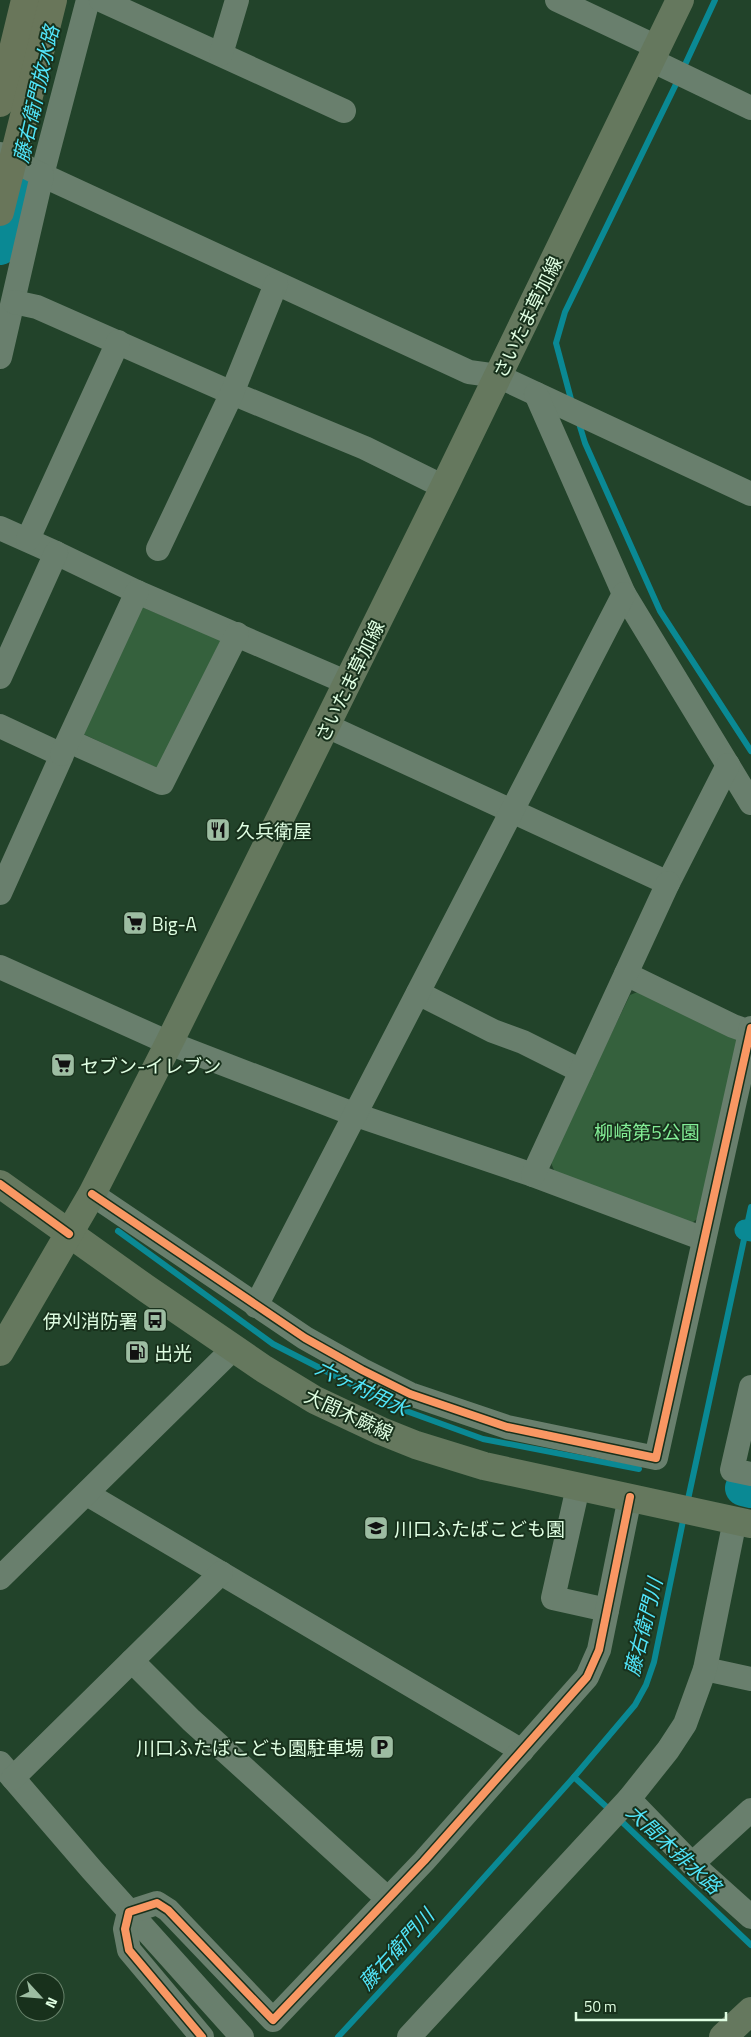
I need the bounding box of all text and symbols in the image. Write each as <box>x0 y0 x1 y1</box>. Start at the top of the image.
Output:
water label: 藤右衛門放水路 <box>5 20 67 166</box>
street label: さいたま草加線 <box>485 251 569 383</box>
street label: さいたま草加線 <box>307 615 391 747</box>
place label: 久兵衛屋 <box>236 816 312 845</box>
restaurant icon: 久兵衛屋 <box>205 817 231 843</box>
place label: Big-A <box>152 909 197 938</box>
supermarket icon: Big-A <box>122 910 148 936</box>
place label: セブン-イレブン <box>80 1051 221 1080</box>
supermarket icon: セブン-イレブン <box>50 1052 76 1078</box>
park label: 柳崎第5公園 <box>594 1117 700 1146</box>
place label: 伊刈消防署 <box>43 1306 138 1335</box>
bus stop icon: 伊刈消防署 <box>142 1307 168 1333</box>
place label: 出光 <box>154 1338 192 1367</box>
fuel station icon: 出光 <box>124 1339 150 1365</box>
water label: 六ヶ村用水 <box>310 1352 416 1425</box>
street label: 大間木蕨線 <box>300 1381 398 1447</box>
place label: 川口ふたばこども園 <box>394 1514 565 1543</box>
school or university icon: 川口ふたばこども園 <box>363 1515 389 1541</box>
water label: 藤右衛門川 <box>616 1573 671 1679</box>
place label: 川口ふたばこども園駐車場 <box>136 1733 364 1762</box>
parking icon: 川口ふたばこども園駐車場 <box>369 1734 395 1760</box>
water label: 大間木排水路 <box>620 1797 730 1903</box>
water label: 藤右衛門川 <box>351 1900 442 1997</box>
north arrow <box>15 1972 65 2022</box>
scale bar <box>576 1990 726 2022</box>
text: N <box>41 1994 64 2012</box>
text: 50 m <box>584 1995 617 2018</box>

